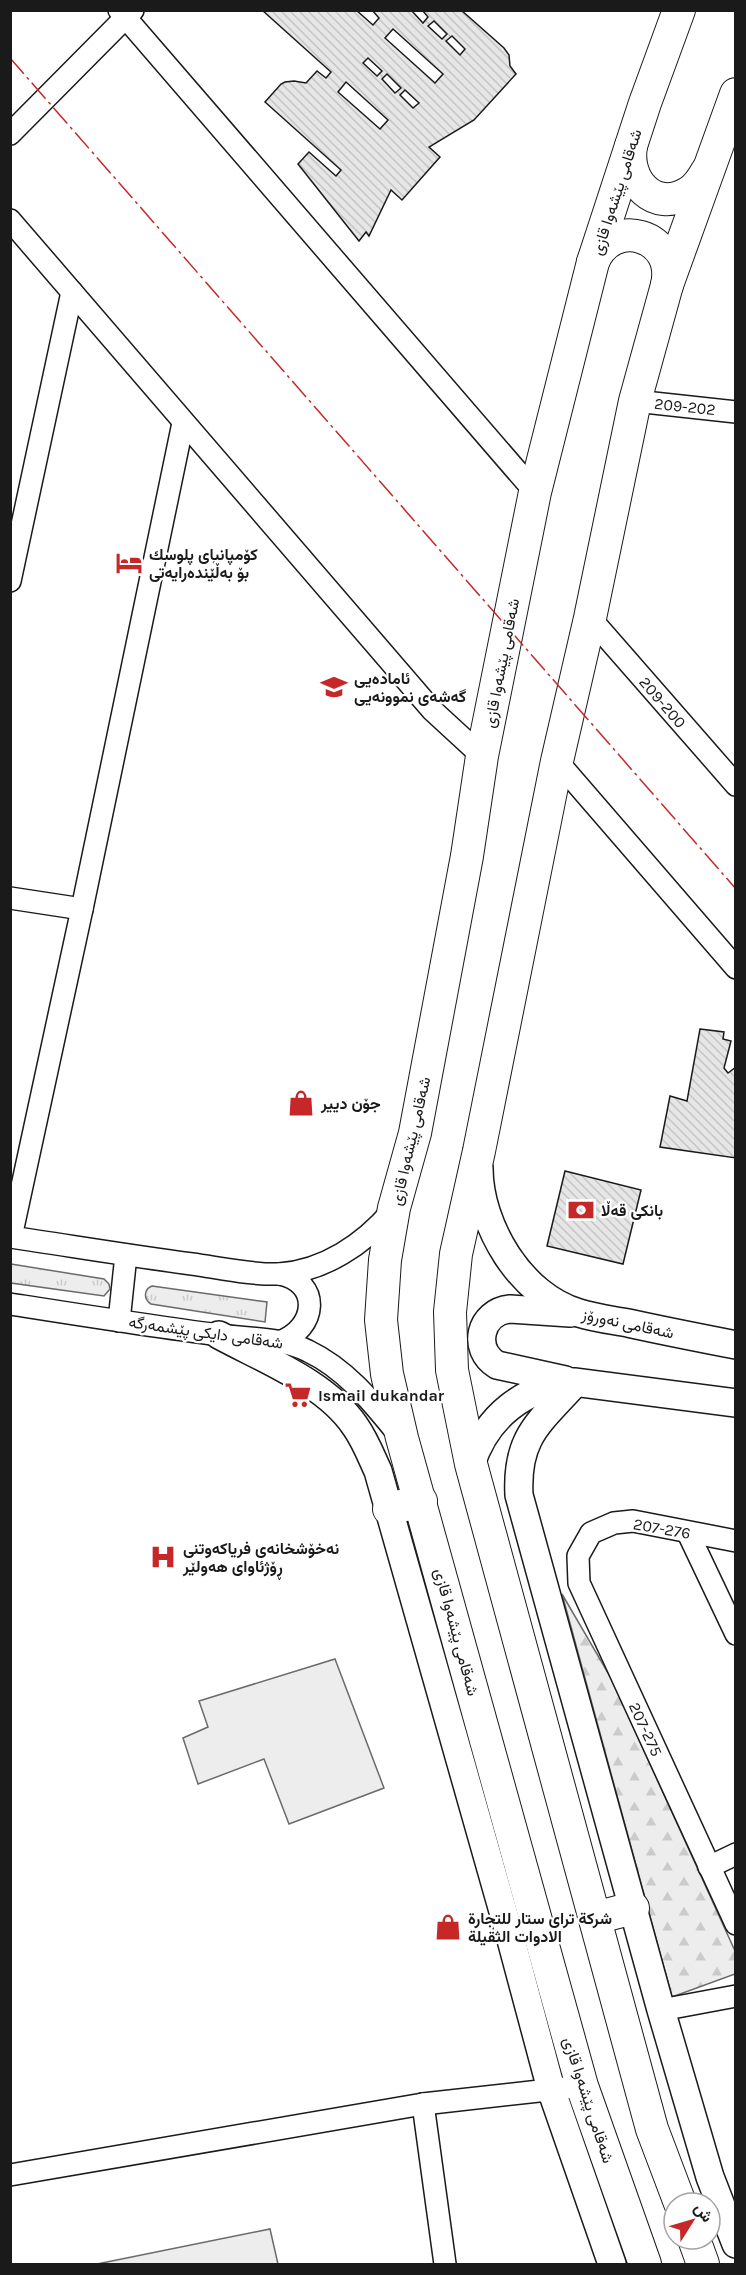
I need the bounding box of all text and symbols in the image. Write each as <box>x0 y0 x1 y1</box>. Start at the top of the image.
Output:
street label: شەقامی پێشەوا قازی <box>587 127 648 258</box>
street label: 209-202 <box>653 394 717 419</box>
place label: کۆمپانیای پلوسك بۆ بەڵێندەرایەتی <box>149 545 258 583</box>
hotel icon: کۆمپانیای پلوسك بۆ بەڵێندەرایەتی <box>114 548 144 578</box>
street label: شەقامی پێشەوا قازی <box>480 597 525 730</box>
place label: ئامادەیی گەشەی نموونەیی <box>354 669 466 707</box>
school or university icon: ئامادەیی گەشەی نموونەیی <box>319 672 349 702</box>
street label: 209-200 <box>635 673 690 732</box>
street label: شەقامی پێشەوا قازی <box>386 1075 436 1208</box>
shop icon: جۆن دییر <box>286 1088 316 1118</box>
place label: جۆن دییر <box>320 1094 381 1114</box>
bank icon: بانکی قەڵا <box>566 1195 596 1225</box>
place label: بانکی قەڵا <box>601 1201 663 1220</box>
street label: شەقامی نەورۆز <box>579 1304 676 1343</box>
street label: شەقامی دایکی پێشمەرگە <box>127 1312 284 1355</box>
supermarket icon: Ismail dukandar <box>283 1380 313 1410</box>
place label: Ismail dukandar <box>318 1386 445 1405</box>
street label: 207-276 <box>632 1514 692 1543</box>
place label: نەخۆشخانەی فریاکەوتنی ڕۆژئاوای هەولێر <box>182 1539 339 1580</box>
hospital icon: نەخۆشخانەی فریاکەوتنی ڕۆژئاوای هەولێر <box>148 1542 178 1572</box>
street label: شەقامی پێشەوا قازی <box>428 1566 483 1699</box>
street label: 207-275 <box>625 1699 666 1759</box>
place label: شركة ترای ستار للتجارة الادوات الثقيلة <box>468 1909 612 1947</box>
shop icon: شركة ترای ستار للتجارة الادوات الثقيلة <box>433 1912 463 1942</box>
street label: شەقامی پێشەوا قازی <box>557 2035 618 2166</box>
north arrow <box>662 2191 722 2251</box>
text: ش <box>690 2199 717 2226</box>

